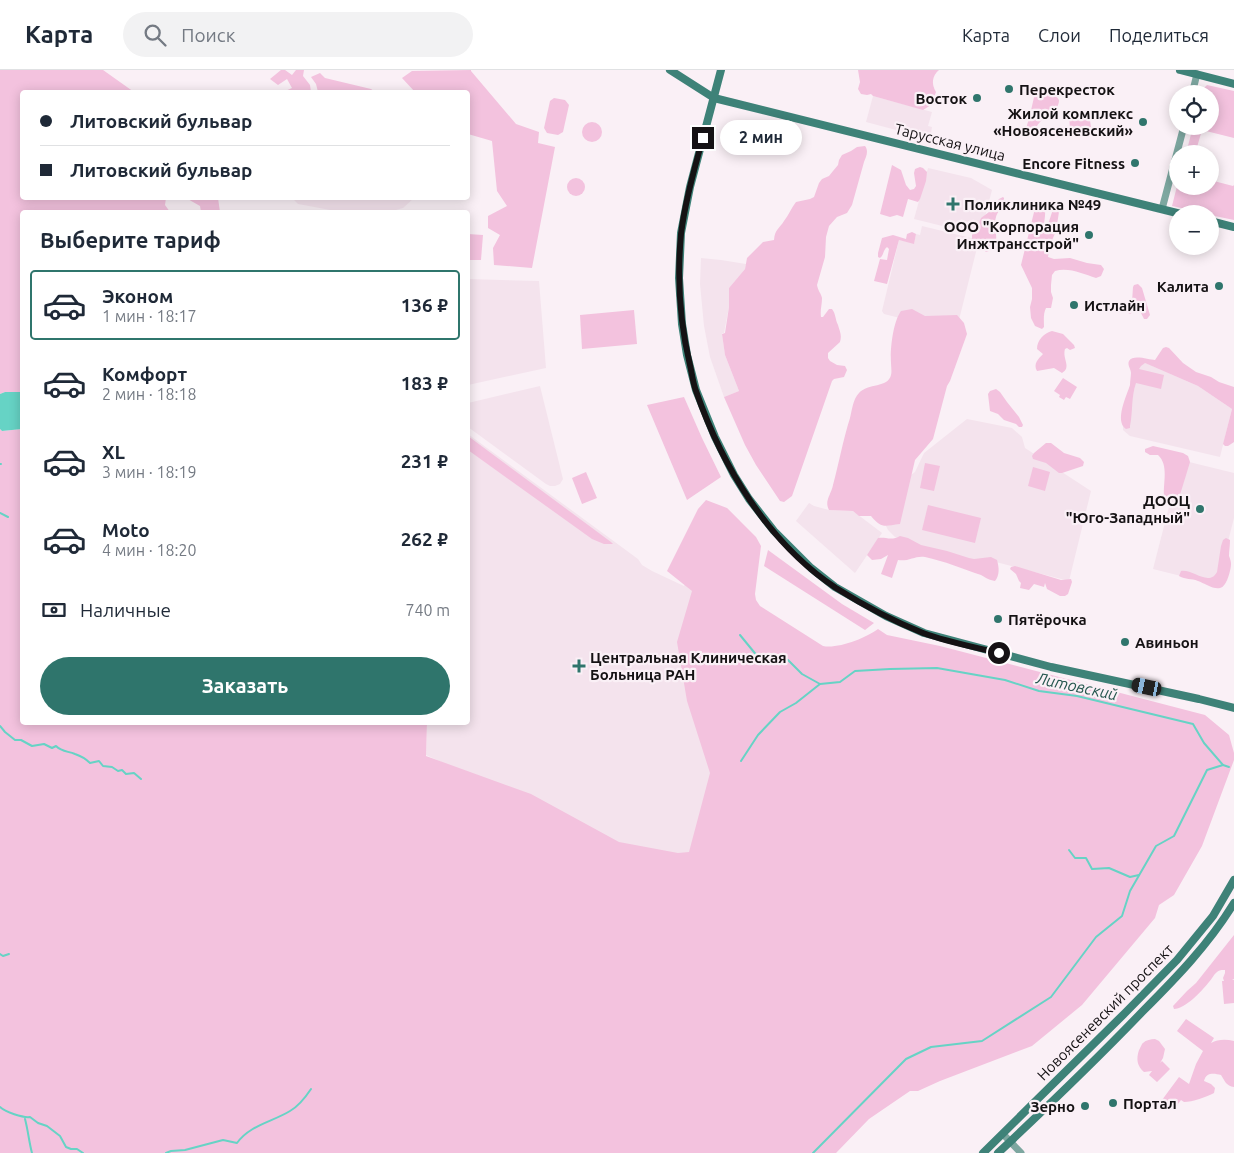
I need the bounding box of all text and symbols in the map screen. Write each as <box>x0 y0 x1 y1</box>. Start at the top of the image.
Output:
search box <box>123 12 473 57</box>
text: Карта <box>25 21 93 48</box>
icon: search <box>141 21 169 49</box>
text: Поиск <box>181 24 235 46</box>
text: Карта <box>962 25 1010 45</box>
text: Слои <box>1038 25 1081 45</box>
text: Поделиться <box>1109 25 1209 45</box>
place label: Перекресток <box>1019 81 1115 98</box>
marker: Перекресток <box>1003 83 1015 95</box>
map controls <box>1169 85 1219 255</box>
button: locate <box>1169 85 1219 135</box>
place label: Восток <box>915 90 967 107</box>
marker: Восток <box>971 92 983 104</box>
place label: Жилой комплекс «Новоясеневский» <box>993 105 1134 139</box>
text: Литовский бульвар <box>70 110 252 132</box>
marker: Жилой комплекс «Новоясеневский» <box>1137 116 1149 128</box>
callout: 2 мин <box>720 120 803 156</box>
street label: Тарусская улица <box>893 120 1007 164</box>
route end <box>692 127 714 149</box>
text: 2 мин <box>739 128 783 146</box>
button: + <box>1169 145 1219 195</box>
place label: Encore Fitness <box>1022 155 1125 172</box>
marker: Encore Fitness <box>1129 157 1141 169</box>
text: Литовский бульвар <box>70 159 252 181</box>
place label: Поликлиника №49 <box>964 196 1101 213</box>
marker: Поликлиника №49 <box>946 197 960 211</box>
button: − <box>1169 205 1219 255</box>
place label: ООО "Корпорация Инжтрансстрой" <box>944 218 1079 252</box>
text: Выберите тариф <box>40 227 221 252</box>
marker: ООО "Корпорация Инжтрансстрой" <box>1083 229 1095 241</box>
place label: Калита <box>1157 278 1209 295</box>
marker: Калита <box>1213 280 1225 292</box>
icon: car <box>42 283 87 328</box>
text: Эконом <box>102 285 173 307</box>
text: 136 ₽ <box>401 294 448 316</box>
place label: Истлайн <box>1084 297 1145 314</box>
marker: Истлайн <box>1068 299 1080 311</box>
text: 1 мин · 18:17 <box>102 307 196 325</box>
icon: car <box>42 361 87 406</box>
text: Комфорт <box>102 363 187 385</box>
text: 183 ₽ <box>401 372 448 394</box>
text: 2 мин · 18:18 <box>102 385 196 403</box>
icon: car <box>42 439 87 484</box>
text: XL <box>102 441 125 463</box>
text: 231 ₽ <box>401 450 448 472</box>
text: 3 мин · 18:19 <box>102 463 196 481</box>
place label: ДООЦ "Юго-Западный" <box>1066 492 1190 526</box>
marker: ДООЦ "Юго-Западный" <box>1194 503 1206 515</box>
icon: car <box>42 517 87 562</box>
text: Moto <box>102 519 150 541</box>
text: 262 ₽ <box>401 528 448 550</box>
text: 4 мин · 18:20 <box>102 541 196 559</box>
icon: cash <box>40 596 68 624</box>
text: Наличные <box>80 599 171 621</box>
text: 740 m <box>405 601 450 619</box>
place label: Пятёрочка <box>1008 611 1087 628</box>
marker: Пятёрочка <box>992 613 1004 625</box>
place label: Авиньон <box>1135 634 1199 651</box>
marker: Авиньон <box>1119 636 1131 648</box>
route start <box>988 642 1010 664</box>
place label: Центральная Клиническая Больница РАН <box>590 649 787 683</box>
button: Заказать <box>40 657 450 715</box>
marker: Центральная Клиническая Больница РАН <box>572 659 586 673</box>
water label: Литовский <box>1034 668 1120 703</box>
car <box>1130 677 1163 697</box>
street label: Новоясеневский проспект <box>1033 940 1177 1084</box>
place label: Портал <box>1123 1095 1177 1112</box>
marker: Портал <box>1107 1097 1119 1109</box>
place label: Зерно <box>1031 1098 1075 1115</box>
marker: Зерно <box>1079 1100 1091 1112</box>

